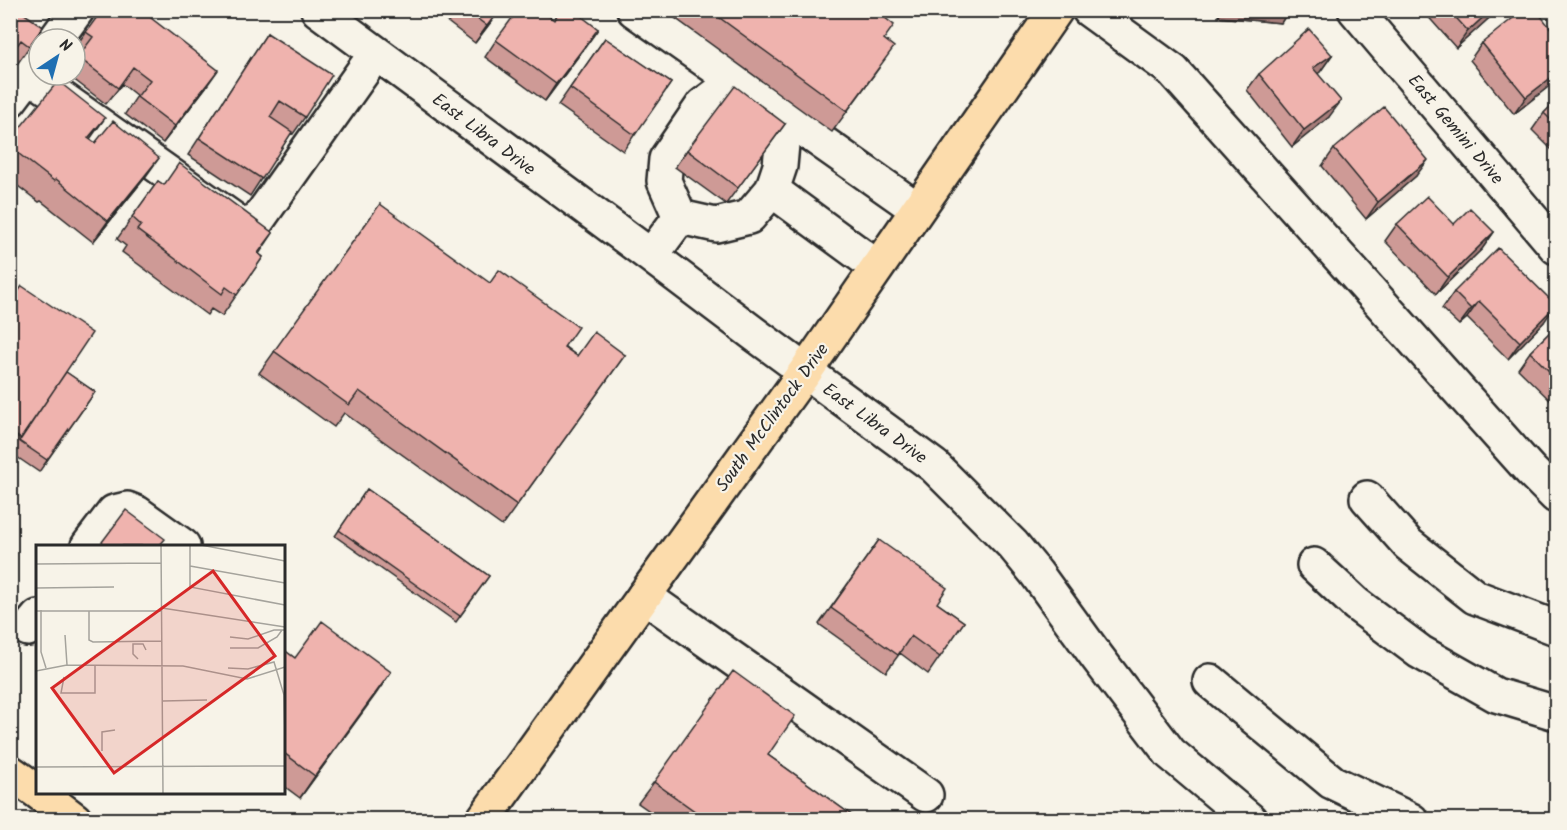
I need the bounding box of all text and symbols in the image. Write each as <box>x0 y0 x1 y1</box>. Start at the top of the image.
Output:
north arrow <box>27 27 87 87</box>
text: N <box>53 33 76 59</box>
street label: East Gemini Drive <box>1400 68 1510 192</box>
street label: East Libra Drive <box>425 86 541 184</box>
street label: South McClintock Drive <box>709 337 837 498</box>
street label: East Libra Drive <box>816 376 933 472</box>
inset map <box>36 545 285 794</box>

